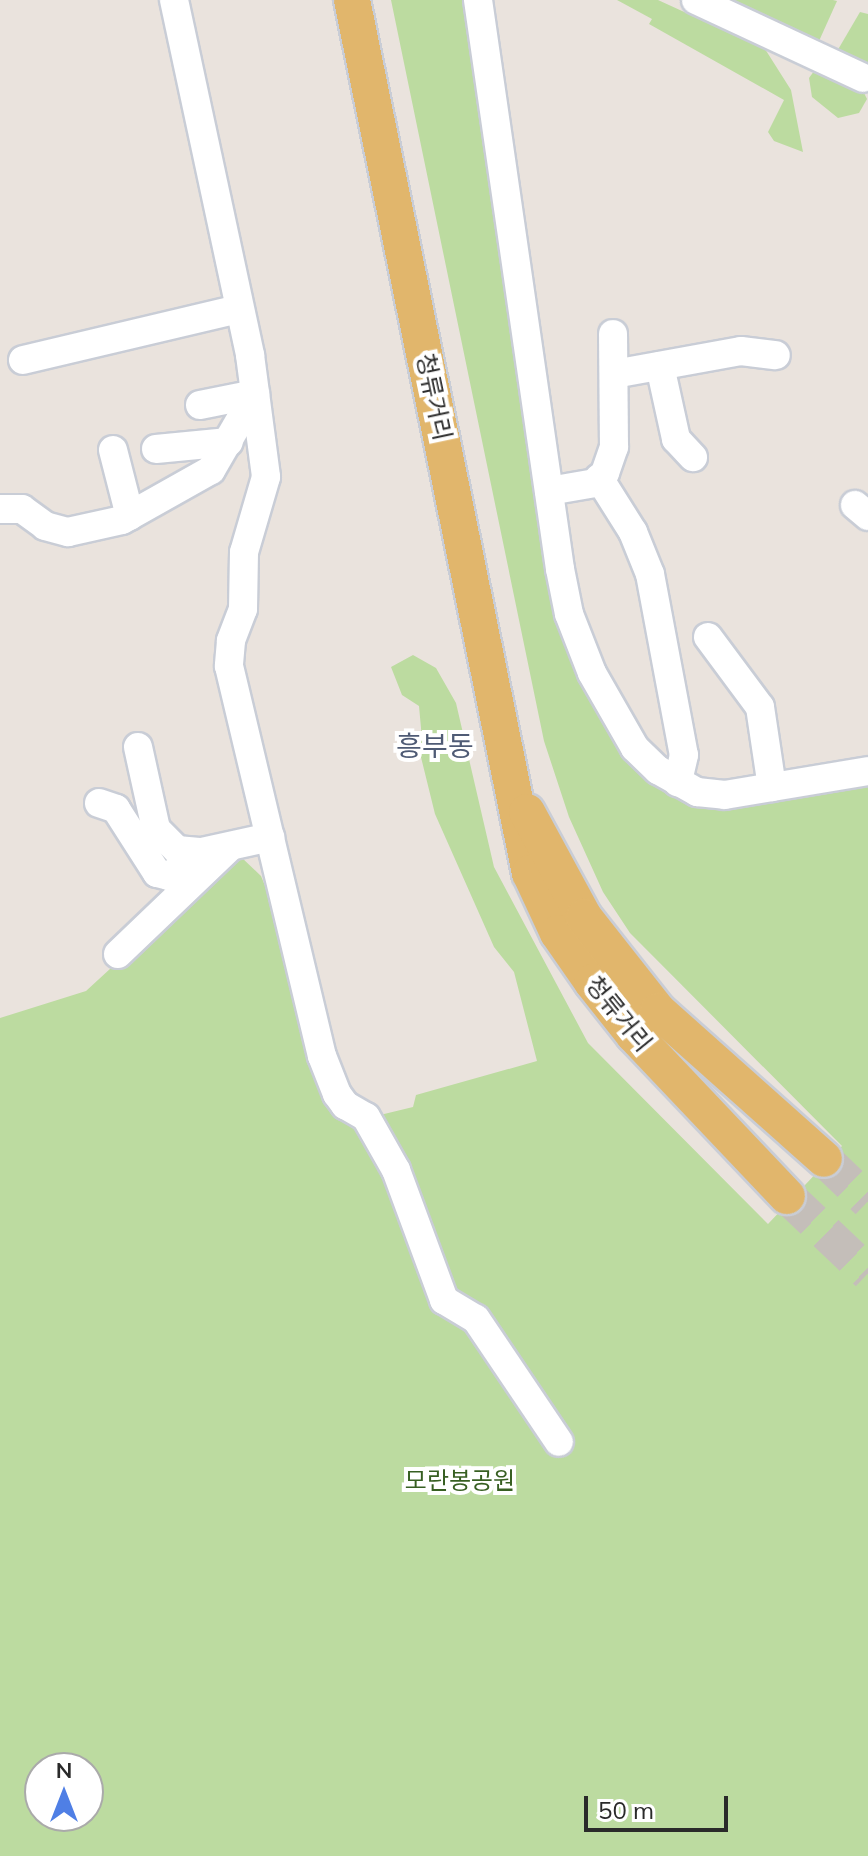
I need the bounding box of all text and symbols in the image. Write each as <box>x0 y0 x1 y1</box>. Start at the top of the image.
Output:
street label: 청류거리 <box>411 351 457 443</box>
district label: 흥부동 <box>396 729 474 763</box>
street label: 청류거리 <box>580 971 658 1057</box>
park label: 모란봉공원 <box>405 1467 515 1495</box>
north arrow <box>24 1752 104 1832</box>
text: N <box>56 1756 72 1784</box>
scale bar <box>588 1780 732 1830</box>
text: 50 m <box>598 1795 654 1825</box>

